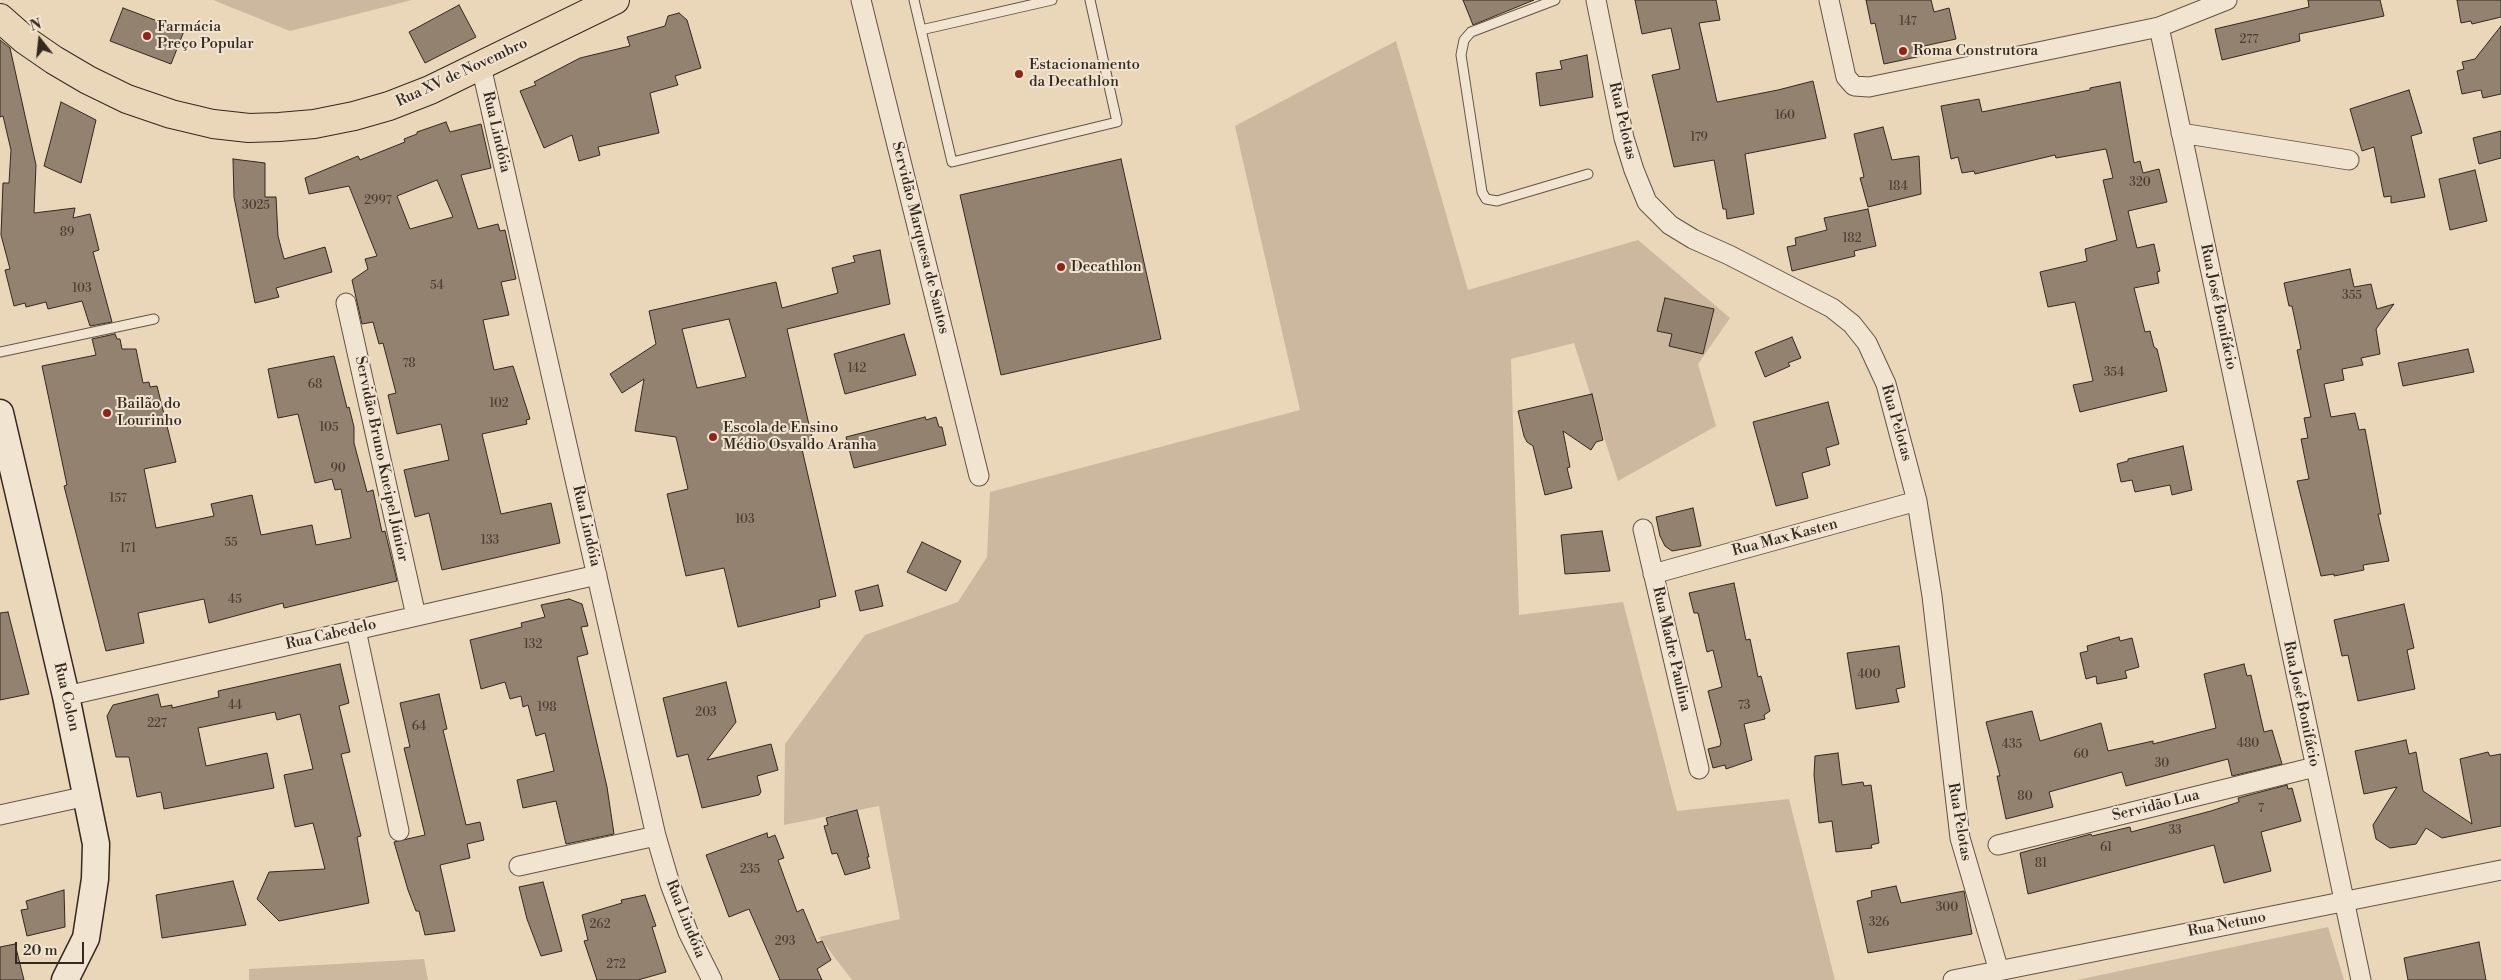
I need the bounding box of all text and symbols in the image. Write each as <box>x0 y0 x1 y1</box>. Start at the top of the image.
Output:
north arrow <box>15 15 65 65</box>
text: N <box>28 15 44 36</box>
house number: 147 <box>1899 15 1917 29</box>
place label: Farmácia Preço Popular <box>157 18 254 53</box>
marker: Farmácia Preço Popular <box>141 30 153 42</box>
house number: 277 <box>2240 33 2258 47</box>
street label: Rua XV de Novembro <box>393 35 531 111</box>
place label: Roma Construtora <box>1913 42 2038 60</box>
marker: Roma Construtora <box>1897 45 1909 57</box>
place label: Estacionamento da Decathlon <box>1029 56 1140 91</box>
marker: Estacionamento da Decathlon <box>1013 68 1025 80</box>
street label: Rua Pelotas <box>1604 81 1640 161</box>
street label: Rua Lindóia <box>478 90 514 174</box>
house number: 160 <box>1775 109 1795 123</box>
house number: 179 <box>1690 131 1708 145</box>
street label: Servidão Marquesa de Santos <box>887 140 953 336</box>
house number: 320 <box>2129 176 2151 190</box>
house number: 184 <box>1888 180 1908 194</box>
house number: 2997 <box>364 194 392 208</box>
house number: 3025 <box>242 199 270 213</box>
house number: 89 <box>60 226 74 240</box>
house number: 182 <box>1842 232 1862 246</box>
street label: Rua José Bonifácio <box>2196 242 2240 372</box>
place label: Decathlon <box>1071 258 1142 276</box>
marker: Decathlon <box>1055 261 1067 273</box>
house number: 54 <box>430 279 444 293</box>
house number: 103 <box>72 282 92 296</box>
house number: 355 <box>2342 289 2362 303</box>
street label: Servidão Bruno Kneipel Júnior <box>350 355 412 563</box>
house number: 78 <box>402 357 416 371</box>
house number: 142 <box>848 362 866 376</box>
house number: 354 <box>2104 366 2124 380</box>
house number: 68 <box>308 378 322 392</box>
street label: Rua Pelotas <box>1876 383 1916 463</box>
place label: Bailão do Lourinho <box>117 395 182 430</box>
house number: 102 <box>489 397 509 411</box>
marker: Bailão do Lourinho <box>101 407 113 419</box>
place label: Escola de Ensino Médio Osvaldo Aranha <box>723 419 877 454</box>
house number: 105 <box>319 421 339 435</box>
marker: Escola de Ensino Médio Osvaldo Aranha <box>707 431 719 443</box>
house number: 90 <box>330 462 346 476</box>
street label: Rua Lindóia <box>568 484 604 568</box>
house number: 157 <box>109 492 127 506</box>
house number: 103 <box>735 513 755 527</box>
street label: Rua Max Kasten <box>1730 515 1840 561</box>
house number: 133 <box>481 534 499 548</box>
house number: 55 <box>224 536 238 550</box>
house number: 171 <box>120 542 136 556</box>
street label: Rua Madre Paulina <box>1648 585 1694 713</box>
house number: 45 <box>228 593 242 607</box>
street label: Rua Cabedelo <box>284 616 378 654</box>
house number: 132 <box>524 638 542 652</box>
street label: Rua José Bonifácio <box>2279 639 2323 769</box>
street label: Rua Colon <box>49 661 83 733</box>
house number: 400 <box>1857 668 1881 682</box>
house number: 44 <box>228 699 242 713</box>
house number: 73 <box>1738 699 1750 713</box>
house number: 198 <box>537 701 557 715</box>
house number: 203 <box>695 706 717 720</box>
house number: 227 <box>147 717 167 731</box>
house number: 64 <box>412 720 426 734</box>
house number: 480 <box>2237 737 2259 751</box>
house number: 435 <box>2002 738 2022 752</box>
house number: 60 <box>2073 748 2089 762</box>
house number: 30 <box>2155 757 2169 771</box>
street label: Rua Pelotas <box>1943 782 1975 862</box>
street label: Servidão Lua <box>2110 786 2202 826</box>
house number: 80 <box>2017 790 2033 804</box>
house number: 7 <box>2258 802 2264 816</box>
house number: 33 <box>2168 824 2182 838</box>
house number: 61 <box>2100 841 2112 855</box>
house number: 81 <box>2035 857 2047 871</box>
house number: 235 <box>740 863 760 877</box>
street label: Rua Lindóia <box>661 877 709 961</box>
house number: 300 <box>1936 901 1958 915</box>
street label: Rua Netuno <box>2186 909 2268 941</box>
house number: 326 <box>1869 916 1889 930</box>
house number: 262 <box>590 918 610 932</box>
scale bar <box>18 932 86 964</box>
house number: 293 <box>775 935 795 949</box>
text: 20 m <box>23 941 58 960</box>
house number: 272 <box>606 958 626 972</box>

